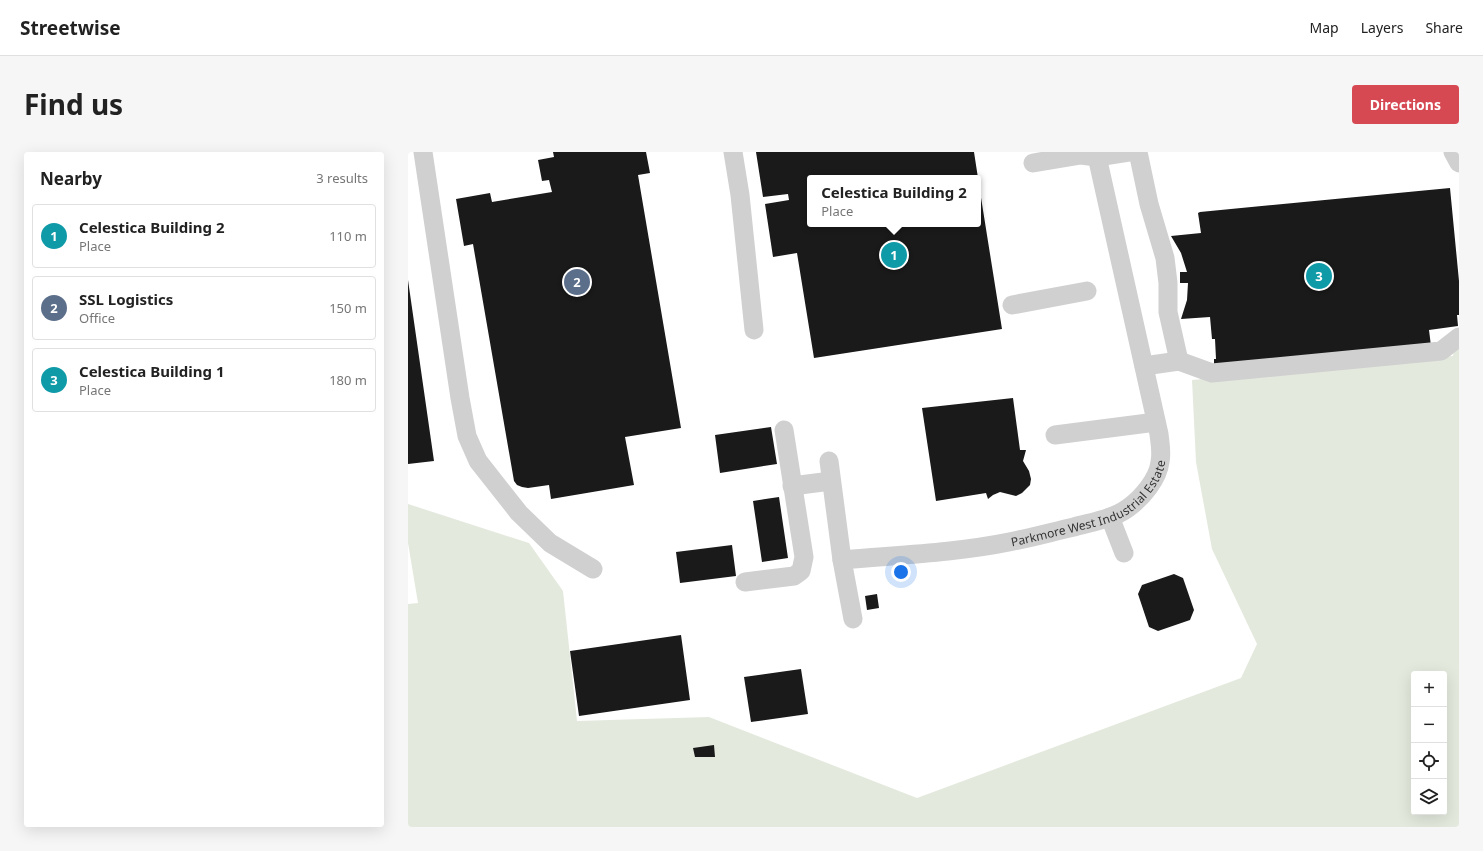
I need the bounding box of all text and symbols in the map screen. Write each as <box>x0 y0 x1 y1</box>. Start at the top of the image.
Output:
text: Streetwise <box>20 15 121 41</box>
text: Map <box>1310 18 1339 37</box>
text: Layers <box>1361 18 1403 37</box>
text: Share <box>1425 18 1463 37</box>
text: Find us <box>24 85 123 123</box>
button: Directions <box>1352 85 1459 124</box>
text: Nearby <box>40 167 102 190</box>
text: 3 results <box>316 169 368 187</box>
popup <box>807 175 981 227</box>
text: Celestica Building 2 <box>821 182 967 202</box>
text: Place <box>821 202 853 220</box>
text: Celestica Building 2 <box>79 217 225 237</box>
text: 1 <box>50 227 58 245</box>
text: 110 m <box>329 227 367 245</box>
text: Place <box>79 237 111 255</box>
pin: 1 <box>881 240 907 270</box>
pin: 3 <box>1306 261 1332 291</box>
pin: 2 <box>564 267 590 297</box>
text: SSL Logistics <box>79 289 173 309</box>
text: 2 <box>50 299 58 317</box>
text: 150 m <box>329 299 367 317</box>
text: Office <box>79 309 115 327</box>
text: Celestica Building 1 <box>79 361 225 381</box>
text: 3 <box>50 371 58 389</box>
text: 180 m <box>329 371 367 389</box>
text: Place <box>79 381 111 399</box>
street label: Parkmore West Industrial Estate <box>1009 458 1169 550</box>
your location <box>891 562 911 582</box>
map controls <box>1411 671 1447 815</box>
button: + <box>1411 671 1447 707</box>
button: − <box>1411 707 1447 743</box>
button: locate <box>1411 743 1447 779</box>
button: layers <box>1411 779 1447 815</box>

